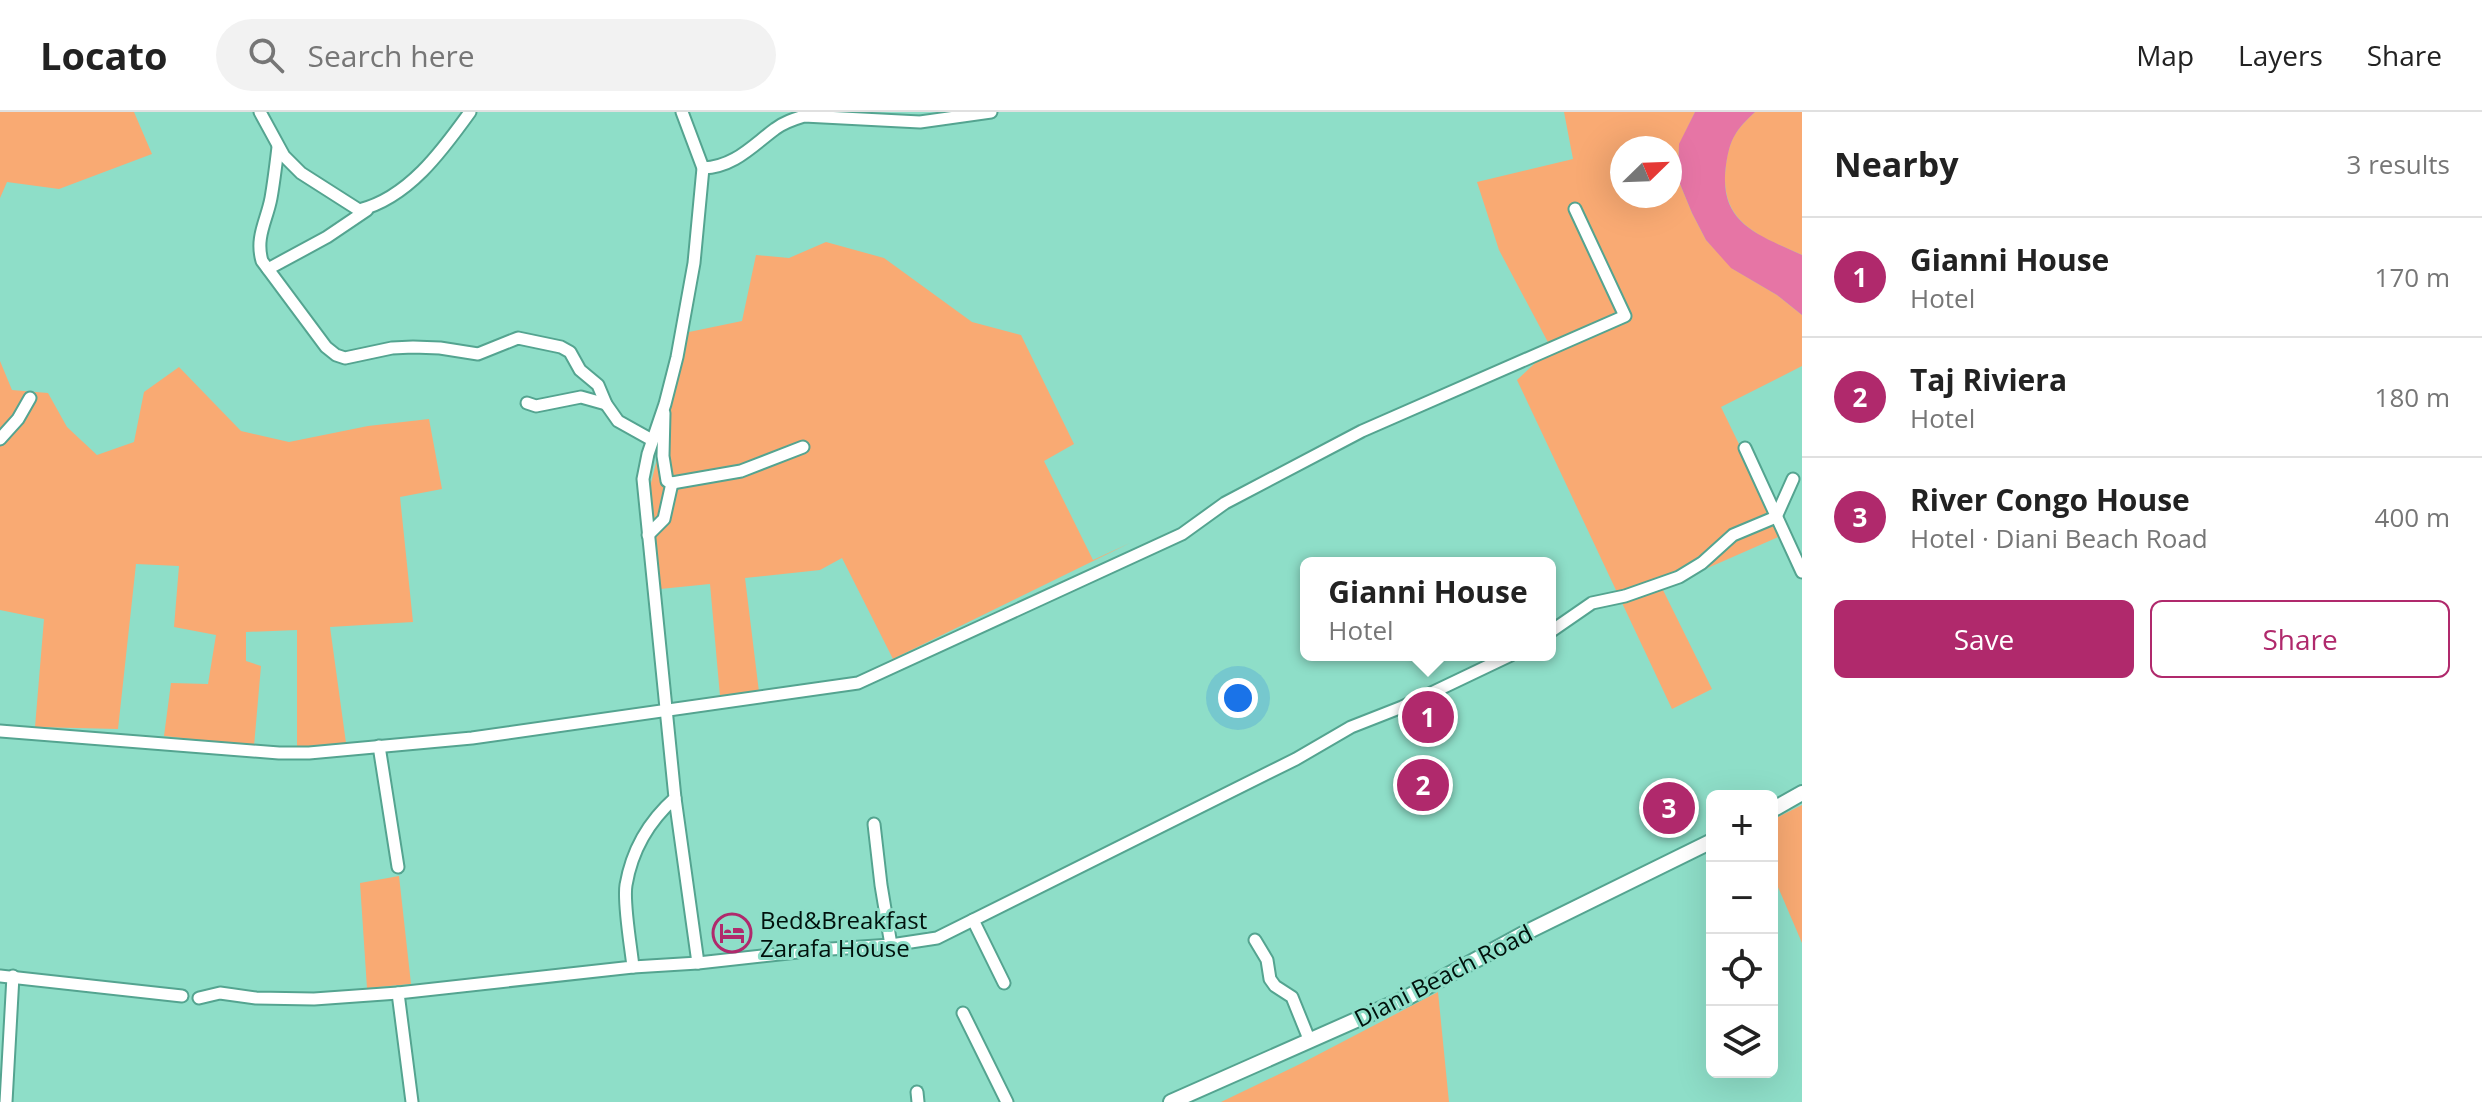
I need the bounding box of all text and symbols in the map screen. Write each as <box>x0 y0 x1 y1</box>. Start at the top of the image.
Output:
search box <box>216 19 776 91</box>
text: Locato <box>40 29 168 81</box>
icon: search <box>244 33 288 77</box>
text: Search here <box>308 35 475 76</box>
text: Map <box>2136 36 2194 74</box>
text: Layers <box>2238 36 2323 74</box>
text: Share <box>2367 36 2442 74</box>
north arrow <box>1610 136 1682 208</box>
text: Nearby <box>1834 141 1959 187</box>
text: 3 results <box>2347 146 2450 182</box>
text: Gianni House <box>1910 239 2109 280</box>
text: 1 <box>1853 259 1867 295</box>
text: 170 m <box>2375 259 2450 295</box>
text: Hotel <box>1910 280 1975 316</box>
text: Taj Riviera <box>1910 359 2067 400</box>
text: 2 <box>1853 379 1867 415</box>
text: 180 m <box>2375 379 2450 415</box>
text: Hotel <box>1910 400 1975 436</box>
text: River Congo House <box>1910 479 2190 520</box>
text: 3 <box>1853 499 1867 535</box>
text: 400 m <box>2375 499 2450 535</box>
text: Hotel · Diani Beach Road <box>1910 520 2208 556</box>
popup <box>1300 557 1556 661</box>
text: Gianni House <box>1328 571 1528 612</box>
button: Save <box>1834 600 2134 678</box>
button: Share <box>2150 600 2450 678</box>
text: Hotel <box>1328 612 1394 648</box>
your location <box>1218 678 1258 718</box>
pin: 1 <box>1402 687 1454 747</box>
pin: 2 <box>1397 755 1449 815</box>
pin: 3 <box>1643 778 1695 838</box>
map controls <box>1706 790 1778 1078</box>
button: + <box>1706 790 1778 862</box>
button: − <box>1706 862 1778 934</box>
place label: Bed&Breakfast Zarafa House <box>760 903 927 964</box>
hotel icon: Bed&Breakfast Zarafa House <box>711 912 753 954</box>
street label: Diani Beach Road <box>1348 916 1538 1034</box>
button: locate <box>1706 934 1778 1006</box>
button: layers <box>1706 1006 1778 1078</box>

